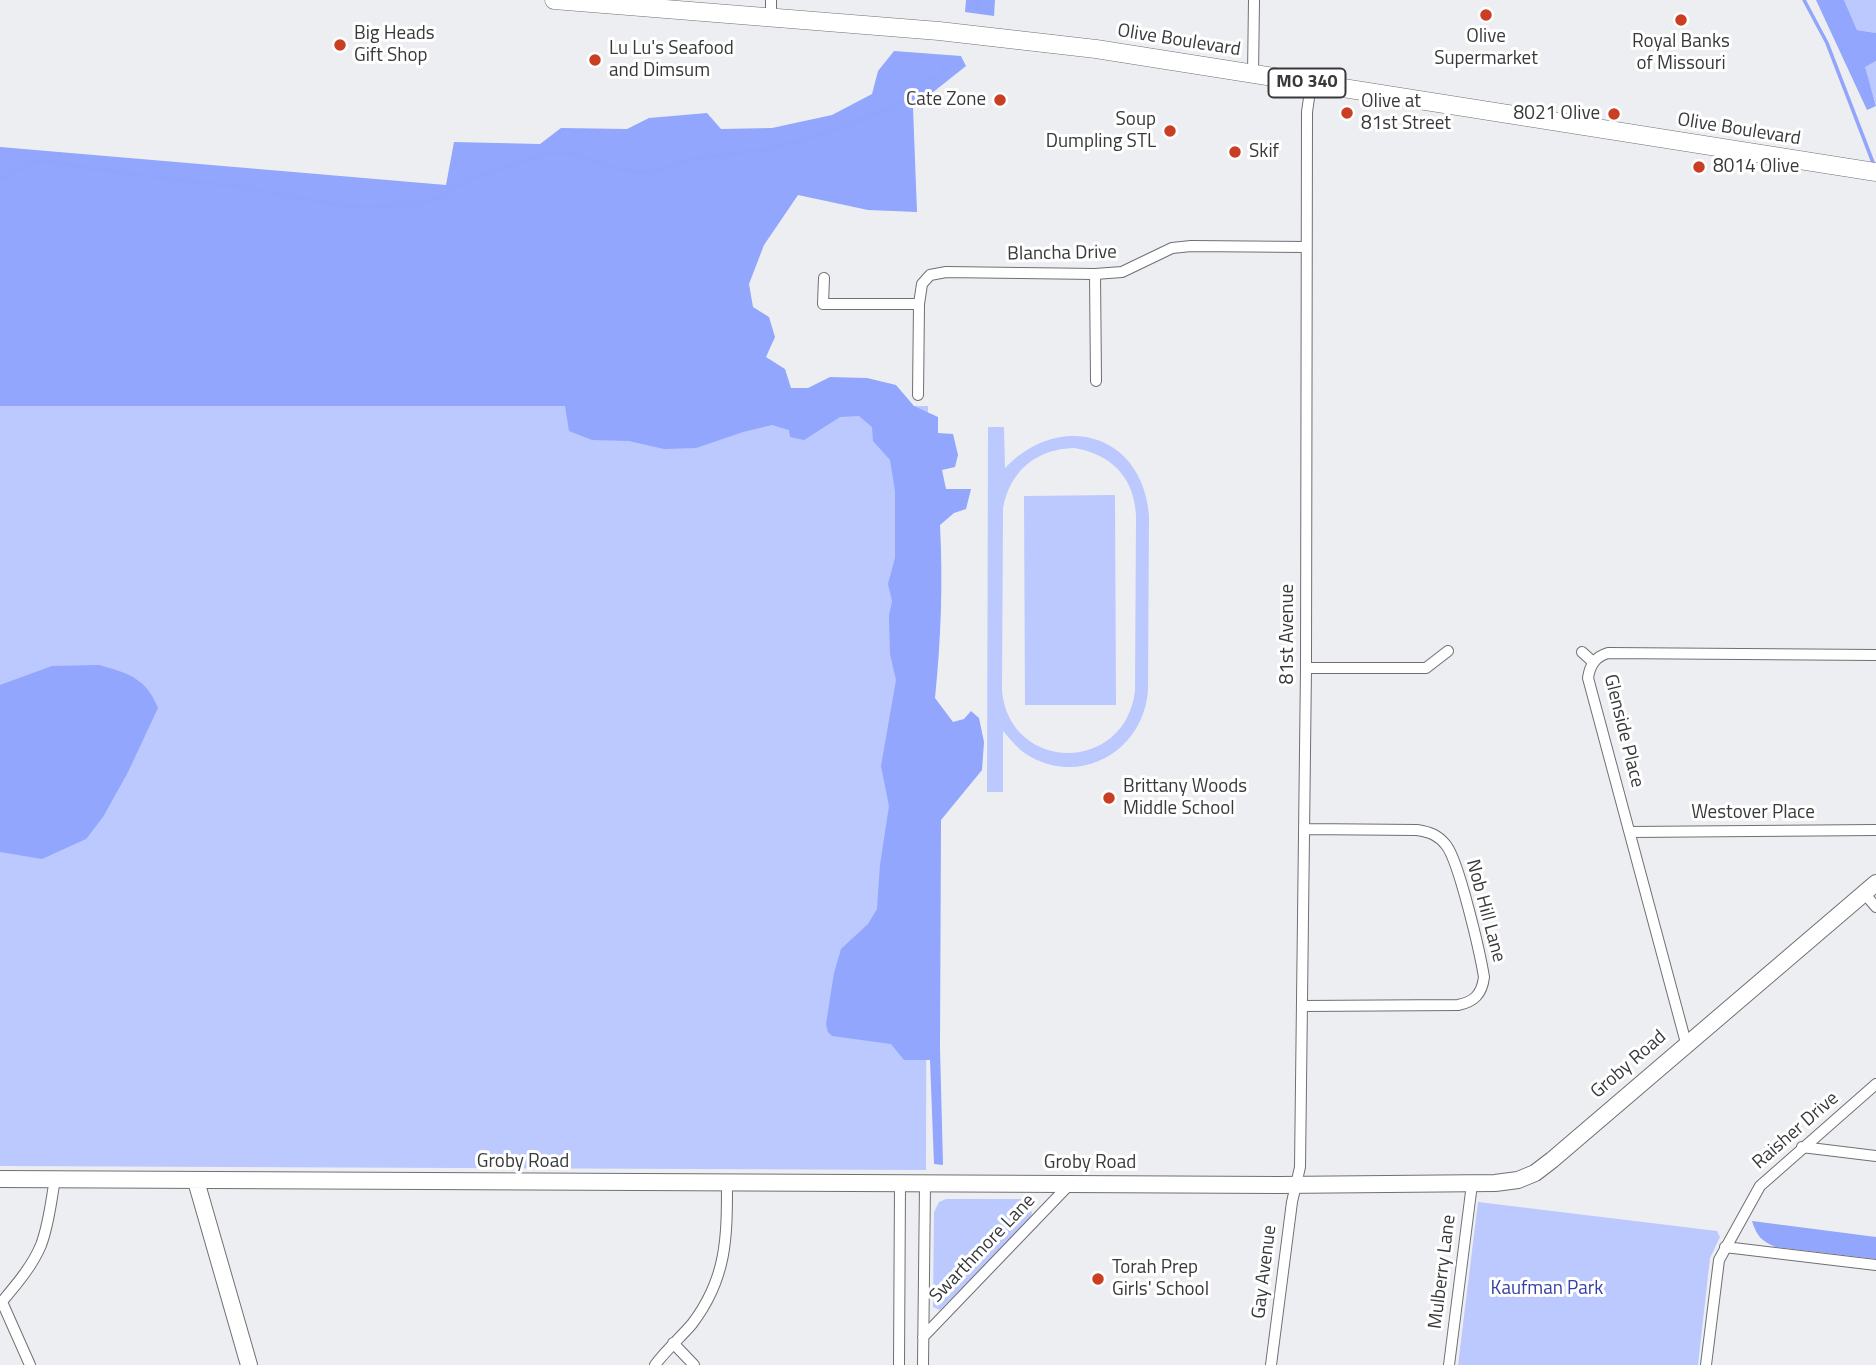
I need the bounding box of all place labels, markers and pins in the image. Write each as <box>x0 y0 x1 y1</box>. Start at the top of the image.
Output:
marker: Olive Supermarket <box>1478 7 1494 23</box>
marker: Royal Banks of Missouri <box>1673 12 1689 28</box>
place label: Big Heads Gift Shop <box>354 23 435 67</box>
place label: Olive Supermarket <box>1434 26 1538 70</box>
place label: Royal Banks of Missouri <box>1632 31 1730 75</box>
marker: Big Heads Gift Shop <box>332 37 348 53</box>
place label: Lu Lu's Seafood and Dimsum <box>609 38 734 82</box>
marker: Lu Lu's Seafood and Dimsum <box>587 52 603 68</box>
place label: Cate Zone <box>906 89 986 111</box>
place label: Olive at 81st Street <box>1361 91 1451 135</box>
marker: Cate Zone <box>992 92 1008 108</box>
place label: 8021 Olive <box>1514 103 1600 125</box>
marker: Olive at 81st Street <box>1339 105 1355 121</box>
marker: 8021 Olive <box>1606 106 1622 122</box>
place label: Soup Dumpling STL <box>1046 109 1156 153</box>
marker: Soup Dumpling STL <box>1162 123 1178 139</box>
place label: Skif <box>1249 141 1279 163</box>
marker: Skif <box>1227 144 1243 160</box>
place label: 8014 Olive <box>1713 156 1799 178</box>
marker: 8014 Olive <box>1691 159 1707 175</box>
place label: Brittany Woods Middle School <box>1123 776 1247 820</box>
marker: Brittany Woods Middle School <box>1101 790 1117 806</box>
place label: Torah Prep Girls' School <box>1112 1257 1209 1301</box>
marker: Torah Prep Girls' School <box>1090 1271 1106 1287</box>

